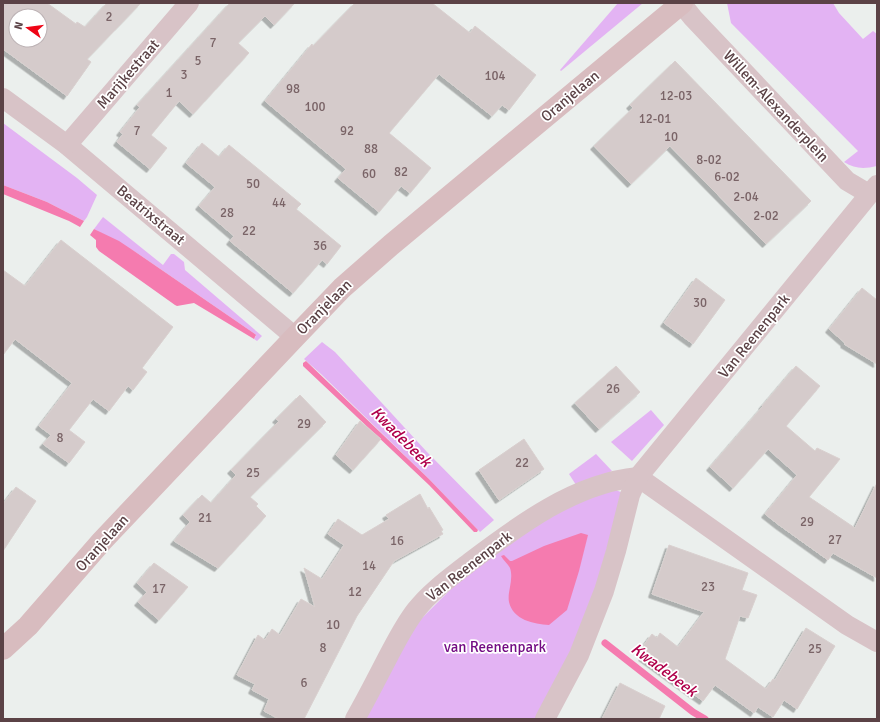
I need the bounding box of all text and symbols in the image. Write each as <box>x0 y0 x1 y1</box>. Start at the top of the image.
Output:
north arrow <box>8 8 48 48</box>
house number: 2 <box>105 9 113 25</box>
text: N <box>12 20 26 31</box>
house number: 7 <box>209 35 217 51</box>
street label: Marijkestraat <box>93 36 163 112</box>
street label: Willem-Alexanderplein <box>720 46 832 166</box>
house number: 5 <box>194 53 202 69</box>
street label: Oranjelaan <box>537 66 603 126</box>
house number: 3 <box>180 67 188 83</box>
house number: 104 <box>484 68 506 84</box>
house number: 98 <box>286 81 300 97</box>
house number: 1 <box>165 85 173 101</box>
house number: 12-03 <box>660 88 692 104</box>
house number: 100 <box>304 99 326 115</box>
house number: 12-01 <box>639 111 671 127</box>
house number: 7 <box>133 123 141 139</box>
house number: 92 <box>340 123 354 139</box>
house number: 10 <box>664 129 678 145</box>
house number: 88 <box>364 141 378 157</box>
house number: 8-02 <box>696 152 722 168</box>
house number: 82 <box>394 164 408 180</box>
house number: 60 <box>362 166 376 182</box>
house number: 6-02 <box>714 169 740 185</box>
house number: 50 <box>246 176 260 192</box>
street label: Beatrixstraat <box>113 181 189 249</box>
house number: 2-04 <box>733 189 759 205</box>
house number: 44 <box>272 195 286 211</box>
house number: 28 <box>220 205 234 221</box>
house number: 2-02 <box>753 208 779 224</box>
house number: 22 <box>242 223 256 239</box>
house number: 36 <box>313 238 327 254</box>
street label: Oranjelaan <box>293 276 355 338</box>
street label: Van Reenenpark <box>714 290 794 382</box>
house number: 30 <box>693 295 707 311</box>
house number: 26 <box>606 381 620 397</box>
water label: Kwadebeek <box>366 402 437 473</box>
house number: 29 <box>297 416 311 432</box>
house number: 8 <box>56 430 64 446</box>
house number: 22 <box>515 455 529 471</box>
house number: 25 <box>246 465 260 481</box>
house number: 21 <box>198 510 212 526</box>
street label: Oranjelaan <box>72 511 132 575</box>
house number: 29 <box>800 514 814 530</box>
street label: Van Reenenpark <box>423 527 516 605</box>
house number: 27 <box>828 532 842 548</box>
house number: 16 <box>390 533 404 549</box>
house number: 14 <box>362 558 376 574</box>
house number: 23 <box>701 579 715 595</box>
house number: 17 <box>152 581 166 597</box>
house number: 12 <box>348 584 362 600</box>
house number: 10 <box>326 617 340 633</box>
park label: van Reenenpark <box>444 638 547 656</box>
water label: Kwadebeek <box>627 639 703 703</box>
house number: 8 <box>319 640 327 656</box>
house number: 25 <box>808 641 822 657</box>
house number: 6 <box>300 675 308 691</box>

